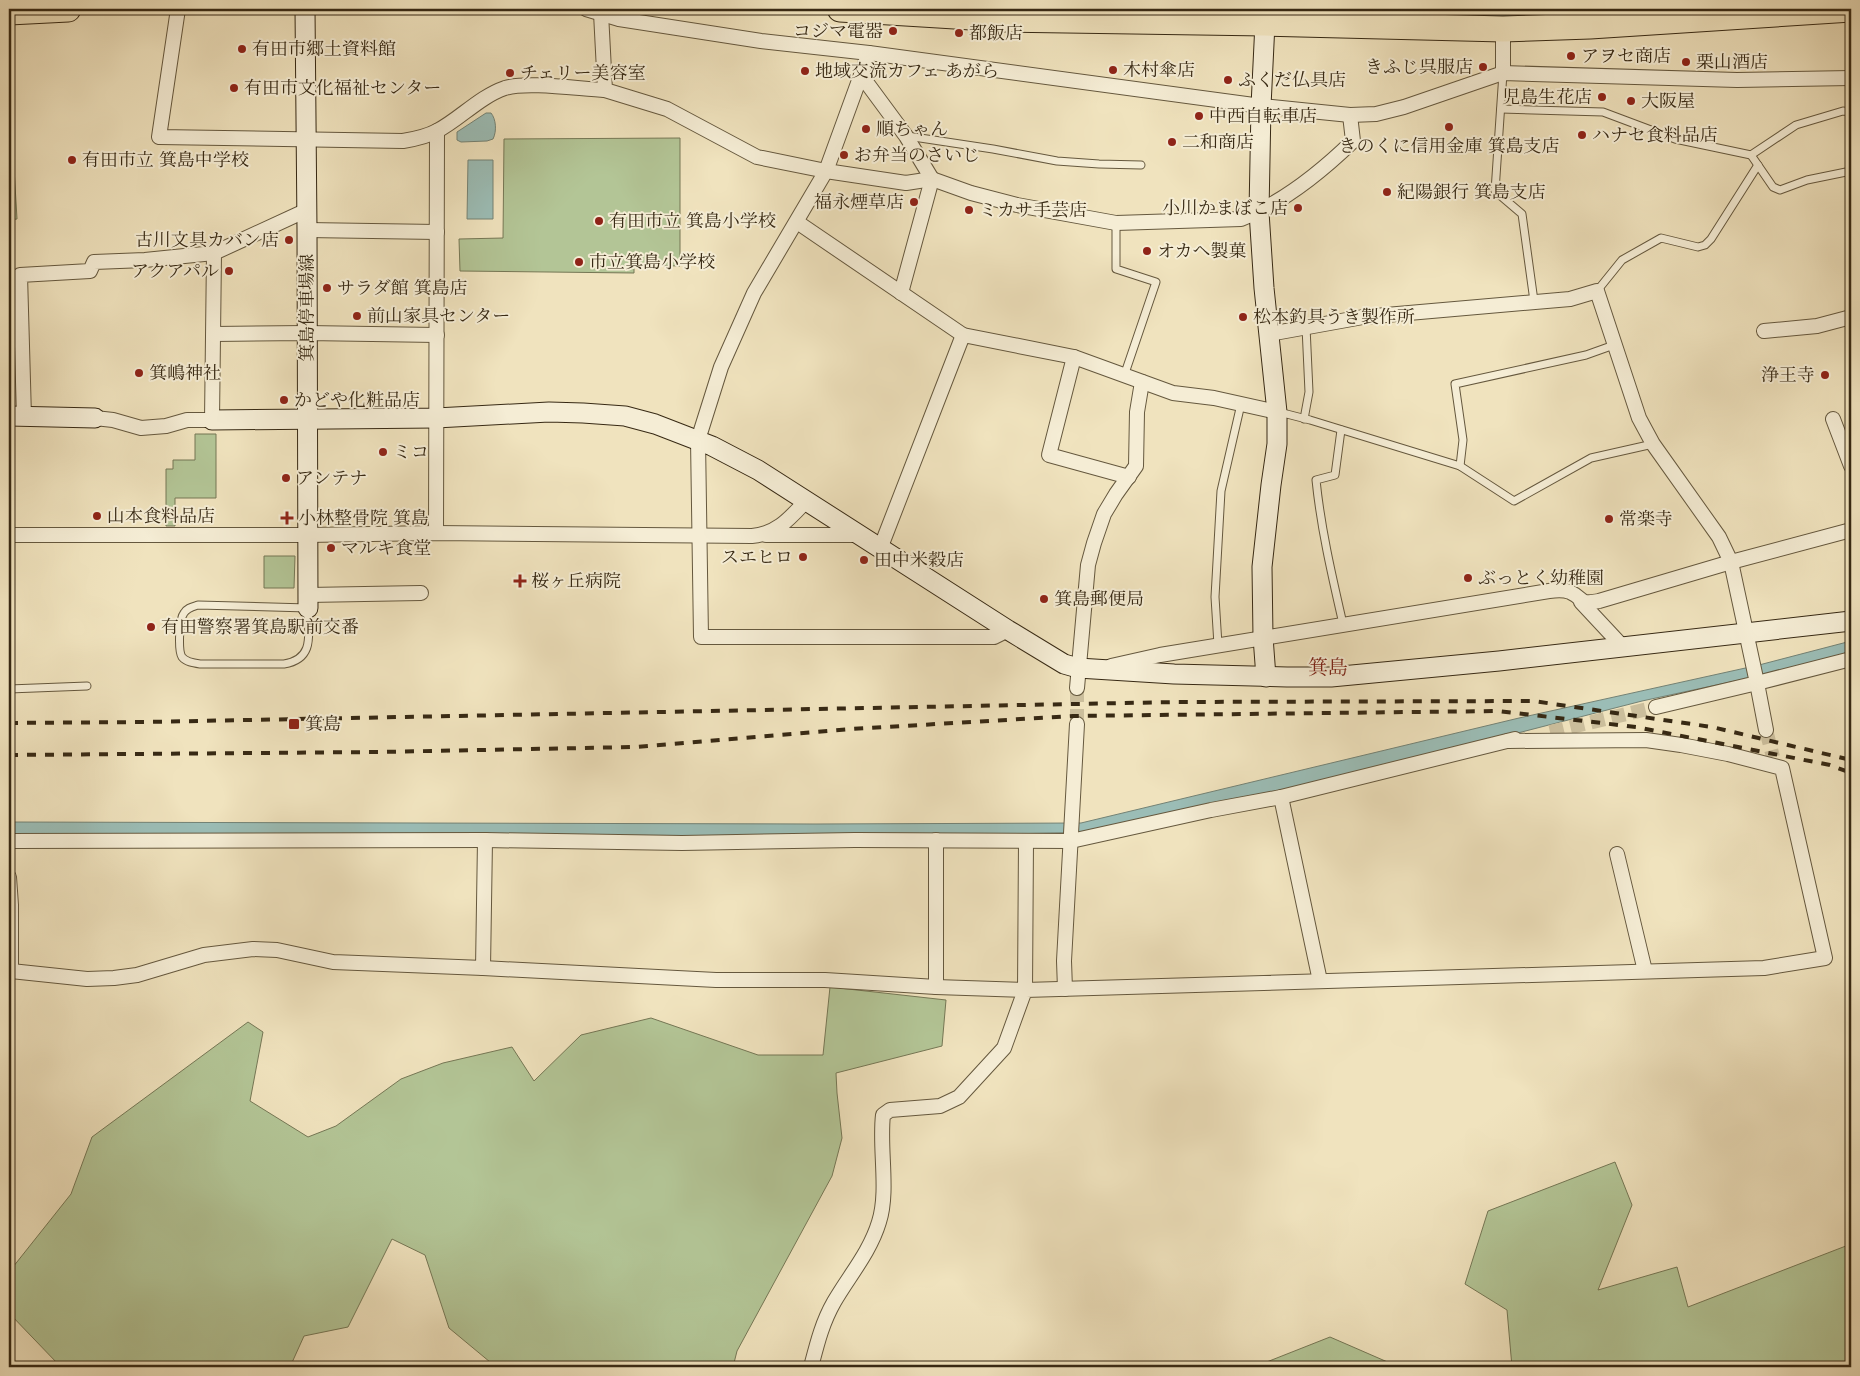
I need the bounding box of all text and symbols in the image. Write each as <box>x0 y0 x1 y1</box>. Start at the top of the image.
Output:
place label: コジマ電器 <box>793 20 883 42</box>
place label: 都飯店 <box>969 22 1023 44</box>
marker: コジマ電器 <box>887 25 899 37</box>
marker: 都飯店 <box>953 27 965 39</box>
place label: 有田市郷土資料館 <box>252 38 396 60</box>
marker: 有田市郷土資料館 <box>236 43 248 55</box>
place label: アヲセ商店 <box>1581 45 1671 67</box>
marker: アヲセ商店 <box>1565 50 1577 62</box>
place label: 栗山酒店 <box>1696 51 1768 73</box>
place label: きふじ呉服店 <box>1365 56 1473 78</box>
marker: 栗山酒店 <box>1680 56 1692 68</box>
place label: 木村傘店 <box>1123 59 1195 81</box>
place label: 地域交流カフェ あがら <box>815 60 999 82</box>
marker: きふじ呉服店 <box>1477 61 1489 73</box>
place label: チェリー美容室 <box>520 62 645 84</box>
marker: 木村傘店 <box>1107 64 1119 76</box>
marker: 地域交流カフェ あがら <box>799 65 811 77</box>
marker: チェリー美容室 <box>504 67 516 79</box>
place label: ふくだ仏具店 <box>1238 69 1346 91</box>
marker: ふくだ仏具店 <box>1222 74 1234 86</box>
place label: 有田市文化福祉センター <box>244 77 441 99</box>
marker: 有田市文化福祉センター <box>228 82 240 94</box>
place label: 児島生花店 <box>1502 86 1592 108</box>
place label: 大阪屋 <box>1641 90 1695 112</box>
marker: 児島生花店 <box>1596 91 1608 103</box>
marker: 大阪屋 <box>1625 95 1637 107</box>
place label: 中西自転車店 <box>1209 105 1317 127</box>
marker: 中西自転車店 <box>1193 110 1205 122</box>
place label: 順ちゃん <box>876 118 948 140</box>
marker: きのくに信用金庫 箕島支店 <box>1443 121 1455 133</box>
marker: 順ちゃん <box>860 123 872 135</box>
place label: ハナセ食料品店 <box>1592 124 1718 146</box>
marker: ハナセ食料品店 <box>1576 129 1588 141</box>
place label: 二和商店 <box>1182 131 1254 153</box>
place label: きのくに信用金庫 箕島支店 <box>1339 135 1559 157</box>
marker: 二和商店 <box>1166 136 1178 148</box>
place label: お弁当のさいじ <box>854 144 980 166</box>
place label: 有田市立 箕島中学校 <box>82 149 249 171</box>
marker: お弁当のさいじ <box>838 149 850 161</box>
marker: 有田市立 箕島中学校 <box>66 154 78 166</box>
place label: 紀陽銀行 箕島支店 <box>1397 181 1546 203</box>
marker: 紀陽銀行 箕島支店 <box>1381 186 1393 198</box>
place label: 福永煙草店 <box>814 191 904 213</box>
marker: 福永煙草店 <box>908 196 920 208</box>
place label: 小川かまぼこ店 <box>1162 197 1288 219</box>
place label: ミカサ手芸店 <box>979 199 1087 221</box>
marker: 小川かまぼこ店 <box>1292 202 1304 214</box>
marker: ミカサ手芸店 <box>963 204 975 216</box>
place label: 有田市立 箕島小学校 <box>609 210 776 232</box>
marker: 有田市立 箕島小学校 <box>593 215 605 227</box>
place label: 古川文具カバン店 <box>135 229 279 251</box>
marker: 古川文具カバン店 <box>283 234 295 246</box>
place label: オカヘ製菓 <box>1157 240 1246 262</box>
marker: オカヘ製菓 <box>1141 245 1153 257</box>
place label: 市立箕島小学校 <box>589 251 715 273</box>
street label: 箕島停車場線 <box>296 254 318 362</box>
marker: 市立箕島小学校 <box>573 256 585 268</box>
place label: アクアパル <box>131 260 219 282</box>
marker: アクアパル <box>223 265 235 277</box>
place label: サラダ館 箕島店 <box>337 277 468 299</box>
marker: サラダ館 箕島店 <box>321 282 333 294</box>
place label: 前山家具センター <box>367 305 510 327</box>
place label: 松本釣具うき製作所 <box>1253 306 1415 328</box>
marker: 前山家具センター <box>351 310 363 322</box>
marker: 松本釣具うき製作所 <box>1237 311 1249 323</box>
place label: 箕嶋神社 <box>149 362 221 384</box>
place label: 浄王寺 <box>1761 364 1815 386</box>
marker: 箕嶋神社 <box>133 367 145 379</box>
marker: 浄王寺 <box>1819 369 1831 381</box>
place label: かどや化粧品店 <box>294 389 420 411</box>
marker: かどや化粧品店 <box>278 394 290 406</box>
place label: ミコ <box>393 441 429 463</box>
marker: ミコ <box>377 446 389 458</box>
place label: アンテナ <box>296 467 367 489</box>
marker: アンテナ <box>280 472 292 484</box>
place label: 山本食料品店 <box>107 505 215 527</box>
place label: 小林整骨院 箕島 <box>298 507 429 529</box>
place label: 常楽寺 <box>1619 508 1673 530</box>
marker: 山本食料品店 <box>91 510 103 522</box>
marker: 小林整骨院 箕島 <box>280 511 294 525</box>
marker: 常楽寺 <box>1603 513 1615 525</box>
place label: マルキ食堂 <box>341 537 431 559</box>
marker: マルキ食堂 <box>325 542 337 554</box>
place label: スエヒロ <box>721 546 793 568</box>
place label: 田中米穀店 <box>874 549 964 571</box>
marker: スエヒロ <box>797 551 809 563</box>
marker: 田中米穀店 <box>858 554 870 566</box>
place label: ぶっとく幼稚園 <box>1478 567 1604 589</box>
place label: 桜ヶ丘病院 <box>531 570 621 592</box>
marker: ぶっとく幼稚園 <box>1462 572 1474 584</box>
marker: 桜ヶ丘病院 <box>513 574 527 588</box>
place label: 箕島郵便局 <box>1054 588 1144 610</box>
marker: 箕島郵便局 <box>1038 593 1050 605</box>
place label: 有田警察署箕島駅前交番 <box>161 616 359 638</box>
marker: 有田警察署箕島駅前交番 <box>145 621 157 633</box>
district label: 箕島 <box>1308 655 1348 679</box>
place label: 箕島 <box>305 713 341 735</box>
marker: 箕島 <box>287 717 301 731</box>

